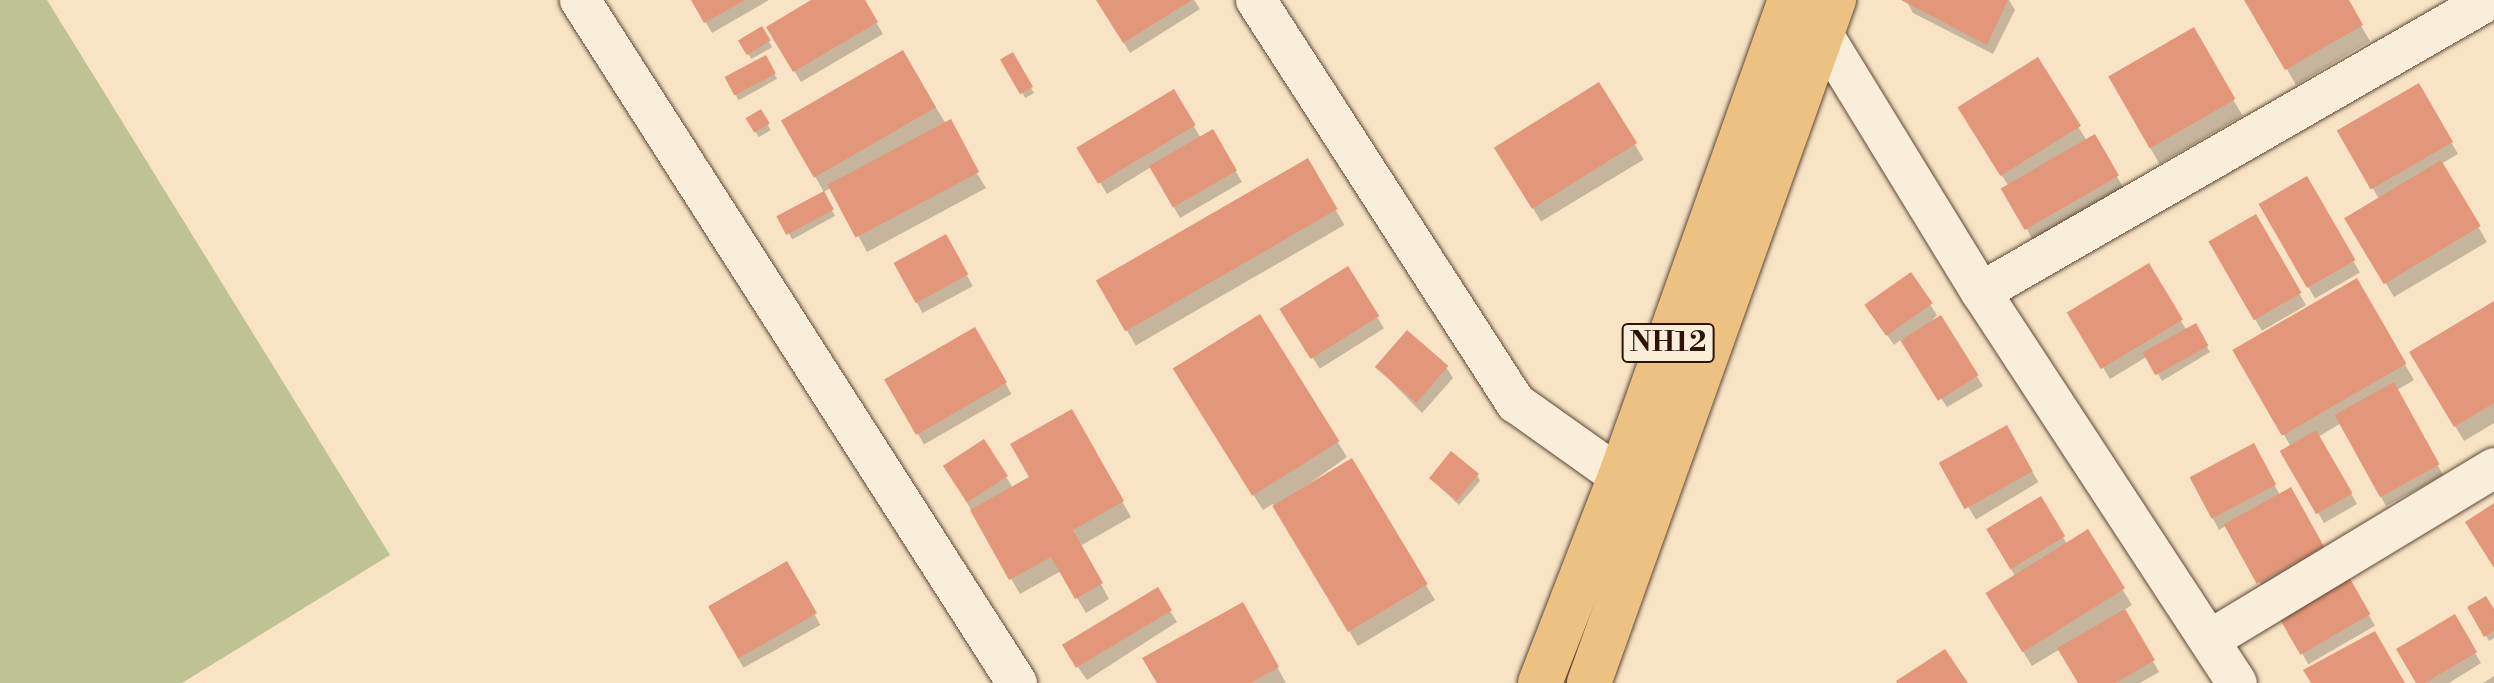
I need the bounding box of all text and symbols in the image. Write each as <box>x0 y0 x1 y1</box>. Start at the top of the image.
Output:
road number: NH12 <box>1620 319 1716 367</box>

